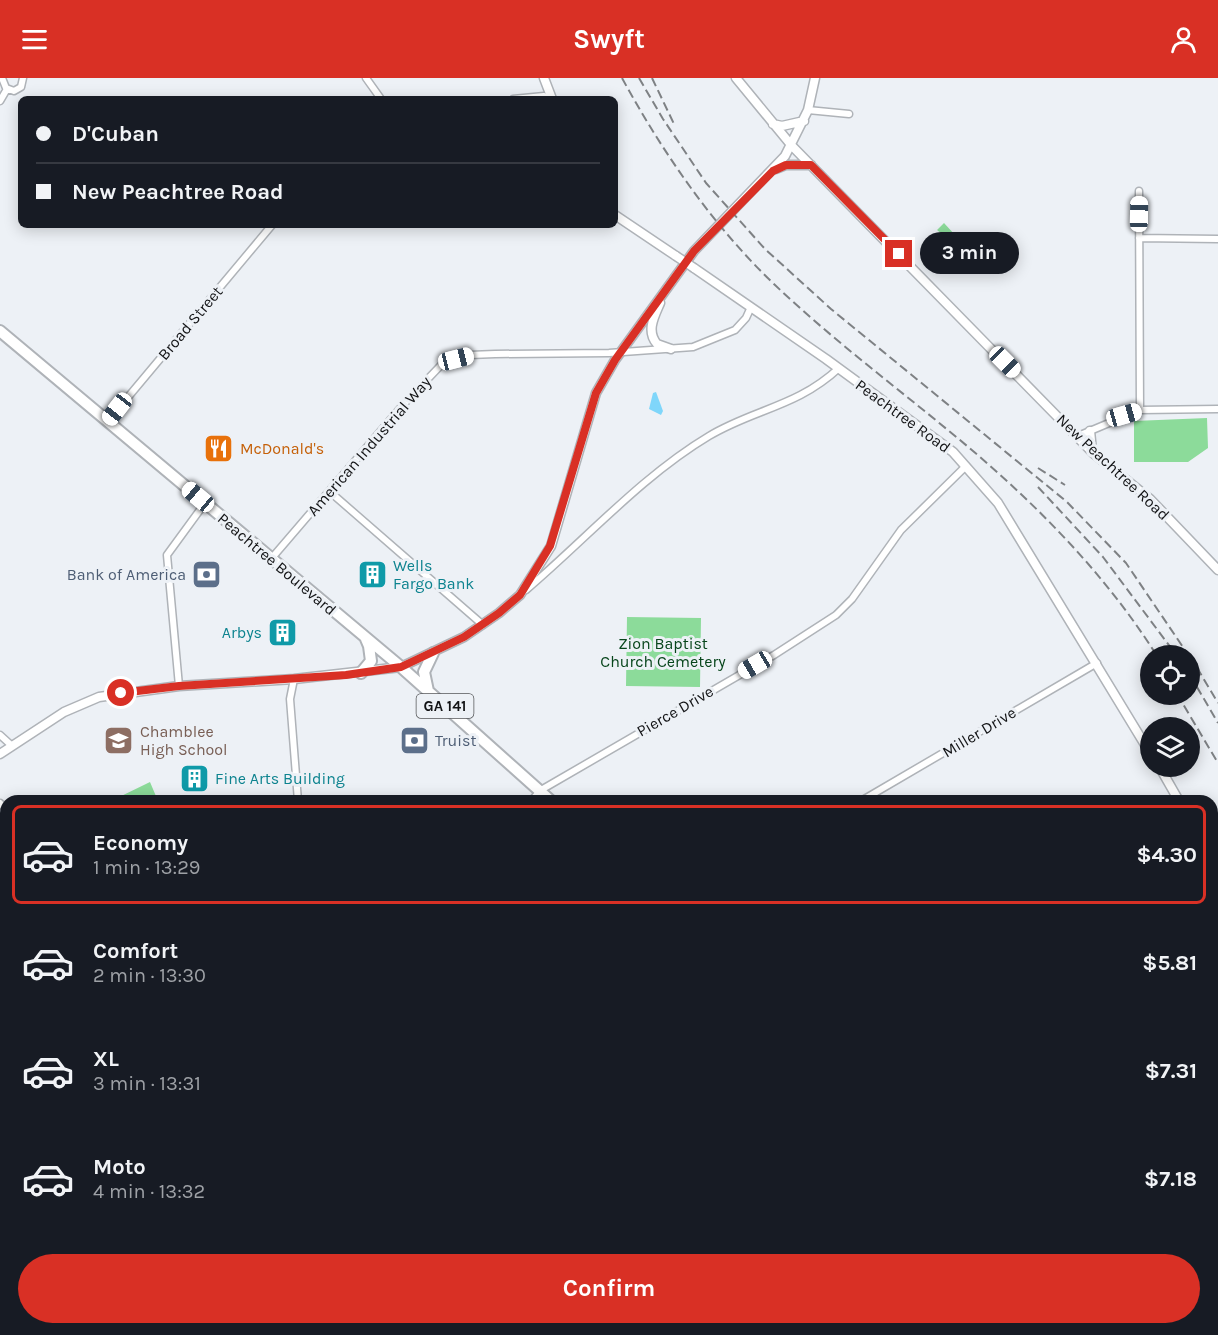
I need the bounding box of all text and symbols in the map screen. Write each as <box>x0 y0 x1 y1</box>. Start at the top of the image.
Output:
icon: menu <box>18 23 51 56</box>
text: Swyft <box>573 23 645 55</box>
icon: person <box>1167 23 1200 56</box>
text: D'Cuban <box>72 121 159 147</box>
text: New Peachtree Road <box>72 179 284 205</box>
car <box>1130 196 1148 232</box>
callout: 3 min <box>920 233 1019 275</box>
route end <box>885 240 912 267</box>
text: 3 min <box>942 241 997 264</box>
street label: Broad Street <box>154 282 226 364</box>
car <box>986 343 1024 381</box>
car <box>436 346 476 372</box>
street label: American Industrial Way <box>303 372 435 520</box>
street label: Peachtree Road <box>852 375 954 457</box>
car <box>99 389 135 429</box>
car <box>1104 401 1144 429</box>
street label: New Peachtree Road <box>1053 410 1173 524</box>
restaurant icon: McDonald's <box>203 432 235 464</box>
place label: McDonald's <box>240 439 324 458</box>
car <box>178 479 218 515</box>
street label: Peachtree Boulevard <box>214 509 340 619</box>
place label: Wells Fargo Bank <box>393 556 474 593</box>
bank icon: Bank of America <box>191 558 223 590</box>
building icon: Wells Fargo Bank <box>356 558 388 590</box>
place label: Bank of America <box>67 565 186 584</box>
building icon: Arbys <box>267 616 299 648</box>
place label: Arbys <box>222 623 262 642</box>
park label: Zion Baptist Church Cemetery <box>600 634 726 671</box>
map controls <box>1140 645 1200 777</box>
button: locate <box>1140 645 1200 705</box>
car <box>735 648 775 682</box>
route start <box>107 679 134 706</box>
street label: Pierce Drive <box>633 681 717 741</box>
road number: GA 141 <box>416 694 474 718</box>
street label: Miller Drive <box>939 703 1019 761</box>
button: layers <box>1140 717 1200 777</box>
place label: Chamblee High School <box>140 722 228 759</box>
school or university icon: Chamblee High School <box>103 724 135 756</box>
bank icon: Truist <box>398 724 430 756</box>
place label: Truist <box>435 731 477 750</box>
building icon: Fine Arts Building <box>178 762 210 794</box>
place label: Fine Arts Building <box>215 769 345 788</box>
icon: car <box>21 828 75 882</box>
text: Economy <box>93 830 188 856</box>
text: $4.30 <box>1136 842 1197 868</box>
text: 1 min · 13:29 <box>93 856 200 879</box>
icon: car <box>21 936 75 990</box>
text: Comfort <box>93 938 178 964</box>
text: $5.81 <box>1142 950 1197 976</box>
text: 2 min · 13:30 <box>93 964 206 987</box>
icon: car <box>21 1044 75 1098</box>
text: XL <box>93 1046 119 1072</box>
text: $7.31 <box>1145 1058 1197 1084</box>
text: 3 min · 13:31 <box>93 1072 201 1095</box>
icon: car <box>21 1152 75 1206</box>
text: Moto <box>93 1154 146 1180</box>
text: $7.18 <box>1144 1166 1197 1192</box>
text: 4 min · 13:32 <box>93 1180 205 1203</box>
button: Confirm <box>18 1254 1200 1323</box>

